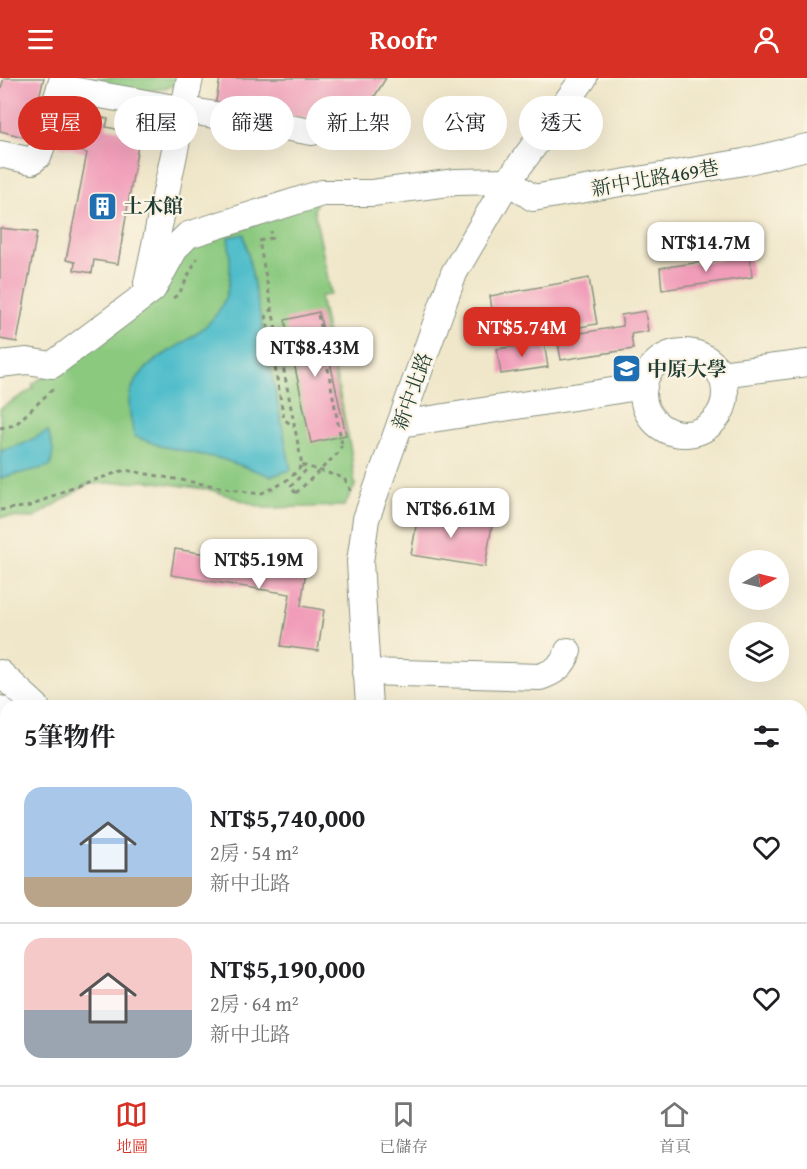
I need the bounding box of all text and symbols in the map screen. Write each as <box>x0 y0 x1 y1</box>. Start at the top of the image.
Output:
text: Roofr <box>370 19 437 59</box>
icon: menu <box>24 23 57 56</box>
icon: person <box>750 23 783 56</box>
chip: 買屋 <box>18 96 102 150</box>
chip: 租屋 <box>114 96 198 150</box>
chip: 篩選 <box>210 96 294 150</box>
chip: 新上架 <box>306 96 411 150</box>
chip: 公寓 <box>423 96 507 150</box>
chip: 透天 <box>519 96 603 150</box>
street label: 新中北路469巷 <box>589 152 721 203</box>
building icon: 土木館 <box>86 190 118 222</box>
place label: 土木館 <box>123 191 183 220</box>
pin: NT$14.7M <box>644 222 768 273</box>
text: NT$14.7M <box>661 227 751 256</box>
pin: NT$5.74M <box>460 307 584 358</box>
text: NT$5.74M <box>477 312 567 341</box>
pin: NT$8.43M <box>253 327 377 378</box>
text: NT$8.43M <box>270 332 360 361</box>
street label: 新中北路 <box>384 348 439 433</box>
school or university icon: 中原大學 <box>610 353 642 385</box>
place label: 中原大學 <box>647 354 727 383</box>
pin: NT$6.61M <box>389 488 513 539</box>
text: NT$6.61M <box>406 493 496 522</box>
pin: NT$5.19M <box>197 539 321 590</box>
text: NT$5.19M <box>214 544 304 573</box>
north arrow <box>729 550 789 610</box>
map controls <box>729 550 789 682</box>
button: layers <box>729 622 789 682</box>
text: 5筆物件 <box>24 717 115 756</box>
icon: filters <box>750 720 783 753</box>
text: NT$5,740,000 <box>210 798 365 837</box>
icon: home <box>72 811 144 883</box>
icon: heart <box>750 831 783 864</box>
text: 2房 · 54 m² <box>210 838 299 867</box>
text: 新中北路 <box>210 868 290 897</box>
text: NT$5,190,000 <box>210 949 365 988</box>
icon: home <box>72 962 144 1034</box>
icon: heart <box>750 982 783 1015</box>
text: 2房 · 64 m² <box>210 989 299 1018</box>
text: 新中北路 <box>210 1019 290 1048</box>
tab: 地圖 <box>115 1098 148 1158</box>
tab: 已儲存 <box>379 1098 427 1158</box>
tab: 首頁 <box>658 1098 691 1158</box>

